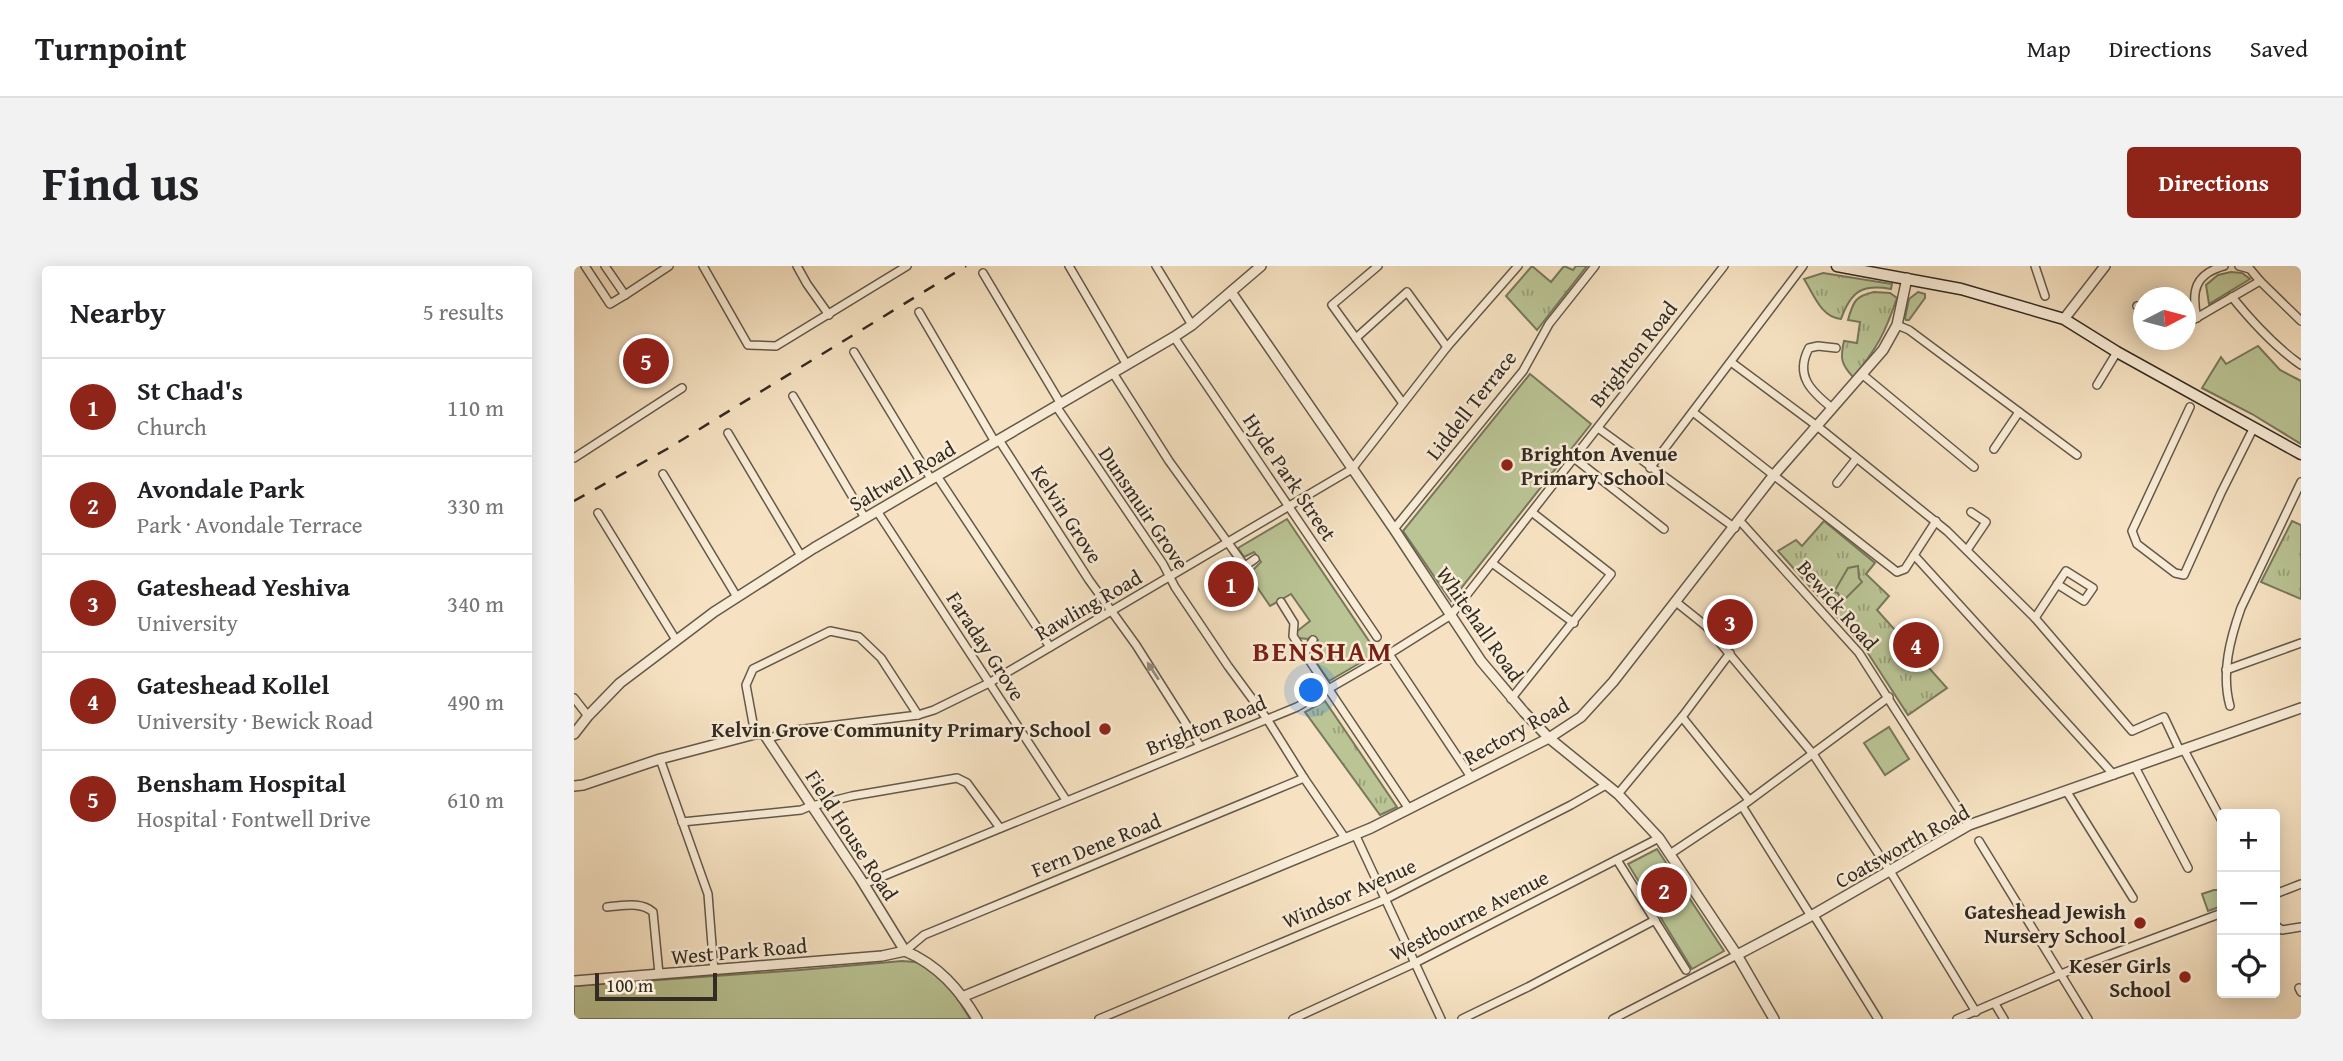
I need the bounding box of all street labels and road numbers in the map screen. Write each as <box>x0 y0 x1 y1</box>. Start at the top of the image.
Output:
street label: Brighton Road <box>1582 294 1685 414</box>
street label: Liddell Terrace <box>1418 343 1524 466</box>
street label: Hyde Park Street <box>1236 407 1345 548</box>
street label: Saltwell Road <box>843 433 962 519</box>
street label: Dunsmuir Grove <box>1091 440 1197 576</box>
street label: Kelvin Grove <box>1024 459 1111 569</box>
street label: Bewick Road <box>1790 553 1887 658</box>
street label: Whitehall Road <box>1429 560 1532 689</box>
street label: Rawling Road <box>1029 561 1148 648</box>
street label: Faraday Grove <box>939 585 1033 707</box>
street label: Brighton Road <box>1141 687 1271 763</box>
street label: Rectory Road <box>1457 689 1575 773</box>
street label: Field House Road <box>798 763 906 907</box>
street label: Coatsworth Road <box>1829 796 1976 896</box>
street label: Fern Dene Road <box>1027 805 1166 885</box>
street label: Windsor Avenue <box>1277 850 1421 936</box>
street label: Westbourne Avenue <box>1384 861 1554 969</box>
street label: West Park Road <box>670 930 809 972</box>

